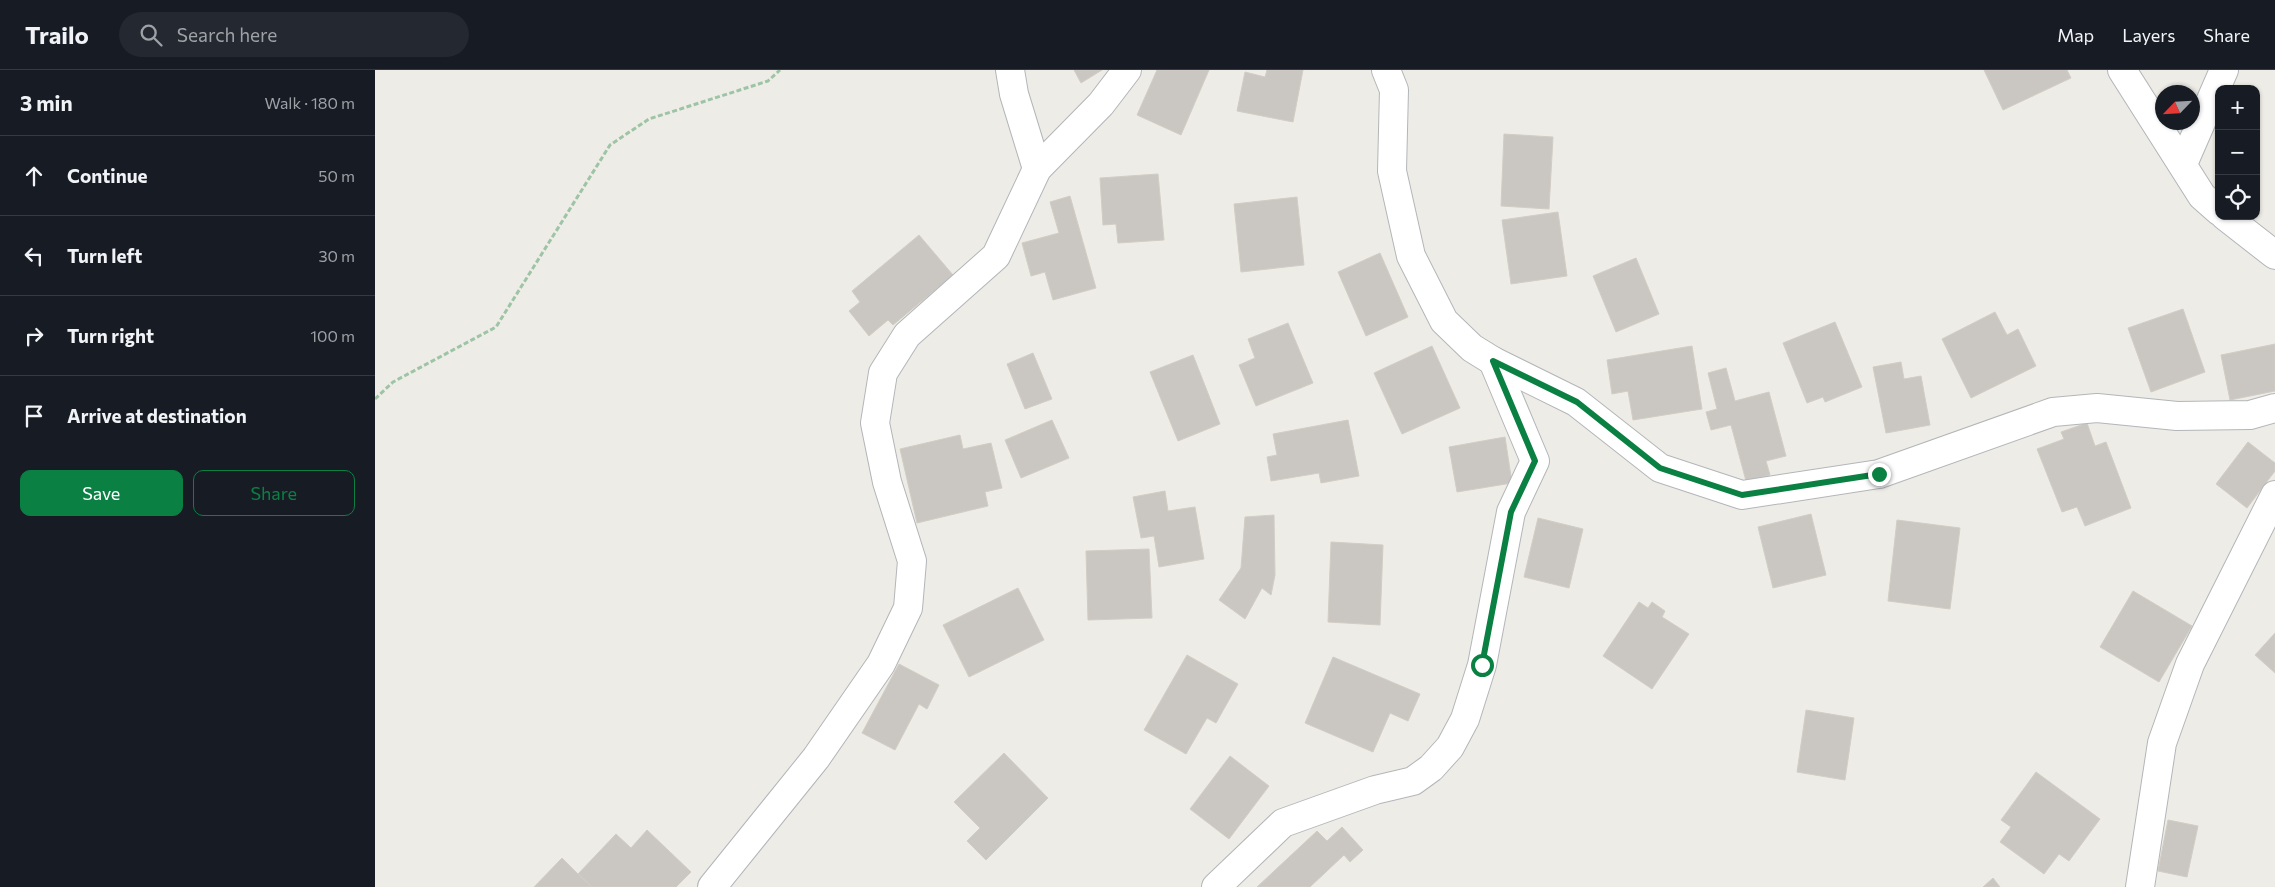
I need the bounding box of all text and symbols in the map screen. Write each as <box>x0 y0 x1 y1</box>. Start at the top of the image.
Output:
search box <box>119 12 469 57</box>
text: Trailo <box>25 20 89 49</box>
icon: search <box>137 21 165 49</box>
text: Search here <box>177 23 277 46</box>
text: Map <box>2057 24 2094 46</box>
text: Layers <box>2122 24 2175 46</box>
text: Share <box>2203 24 2250 46</box>
north arrow <box>2155 85 2200 130</box>
map controls <box>2215 85 2260 220</box>
button: + <box>2215 85 2260 130</box>
text: 3 min <box>20 90 73 115</box>
text: Walk · 180 m <box>265 93 355 112</box>
button: − <box>2215 130 2260 175</box>
icon: ahead <box>20 162 48 190</box>
text: Continue <box>67 164 147 187</box>
text: 50 m <box>318 166 355 185</box>
button: locate <box>2215 175 2260 220</box>
icon: left <box>20 242 48 270</box>
text: Turn left <box>67 244 142 267</box>
text: 30 m <box>318 246 355 265</box>
icon: right <box>20 322 48 350</box>
text: Turn right <box>67 324 154 347</box>
text: 100 m <box>310 326 355 345</box>
icon: arrive <box>20 402 48 430</box>
text: Arrive at destination <box>67 404 247 427</box>
route end <box>1868 463 1891 486</box>
button: Save <box>20 470 183 516</box>
button: Share <box>193 470 355 516</box>
route start <box>1471 654 1494 677</box>

